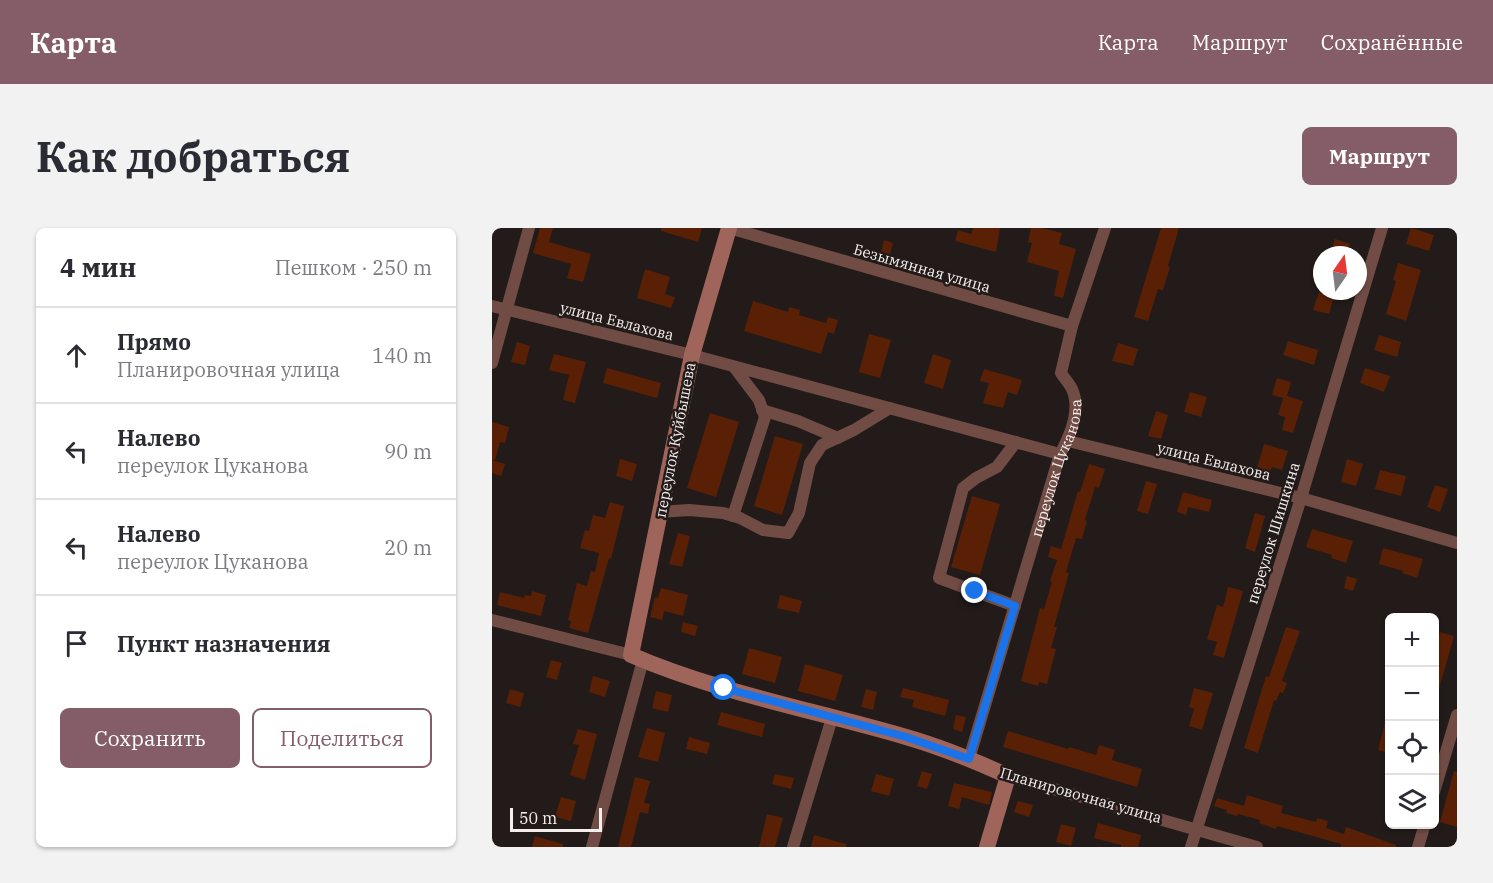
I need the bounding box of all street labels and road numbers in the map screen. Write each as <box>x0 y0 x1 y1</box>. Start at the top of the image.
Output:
street label: Безымянная улица <box>851 239 993 297</box>
street label: улица Евлахова <box>558 298 676 344</box>
street label: переулок Куйбышева <box>651 361 699 519</box>
street label: переулок Цуканова <box>1026 399 1085 539</box>
street label: улица Евлахова <box>1155 438 1273 484</box>
street label: переулок Шишкина <box>1242 460 1304 606</box>
street label: Планировочная улица <box>998 763 1164 827</box>

